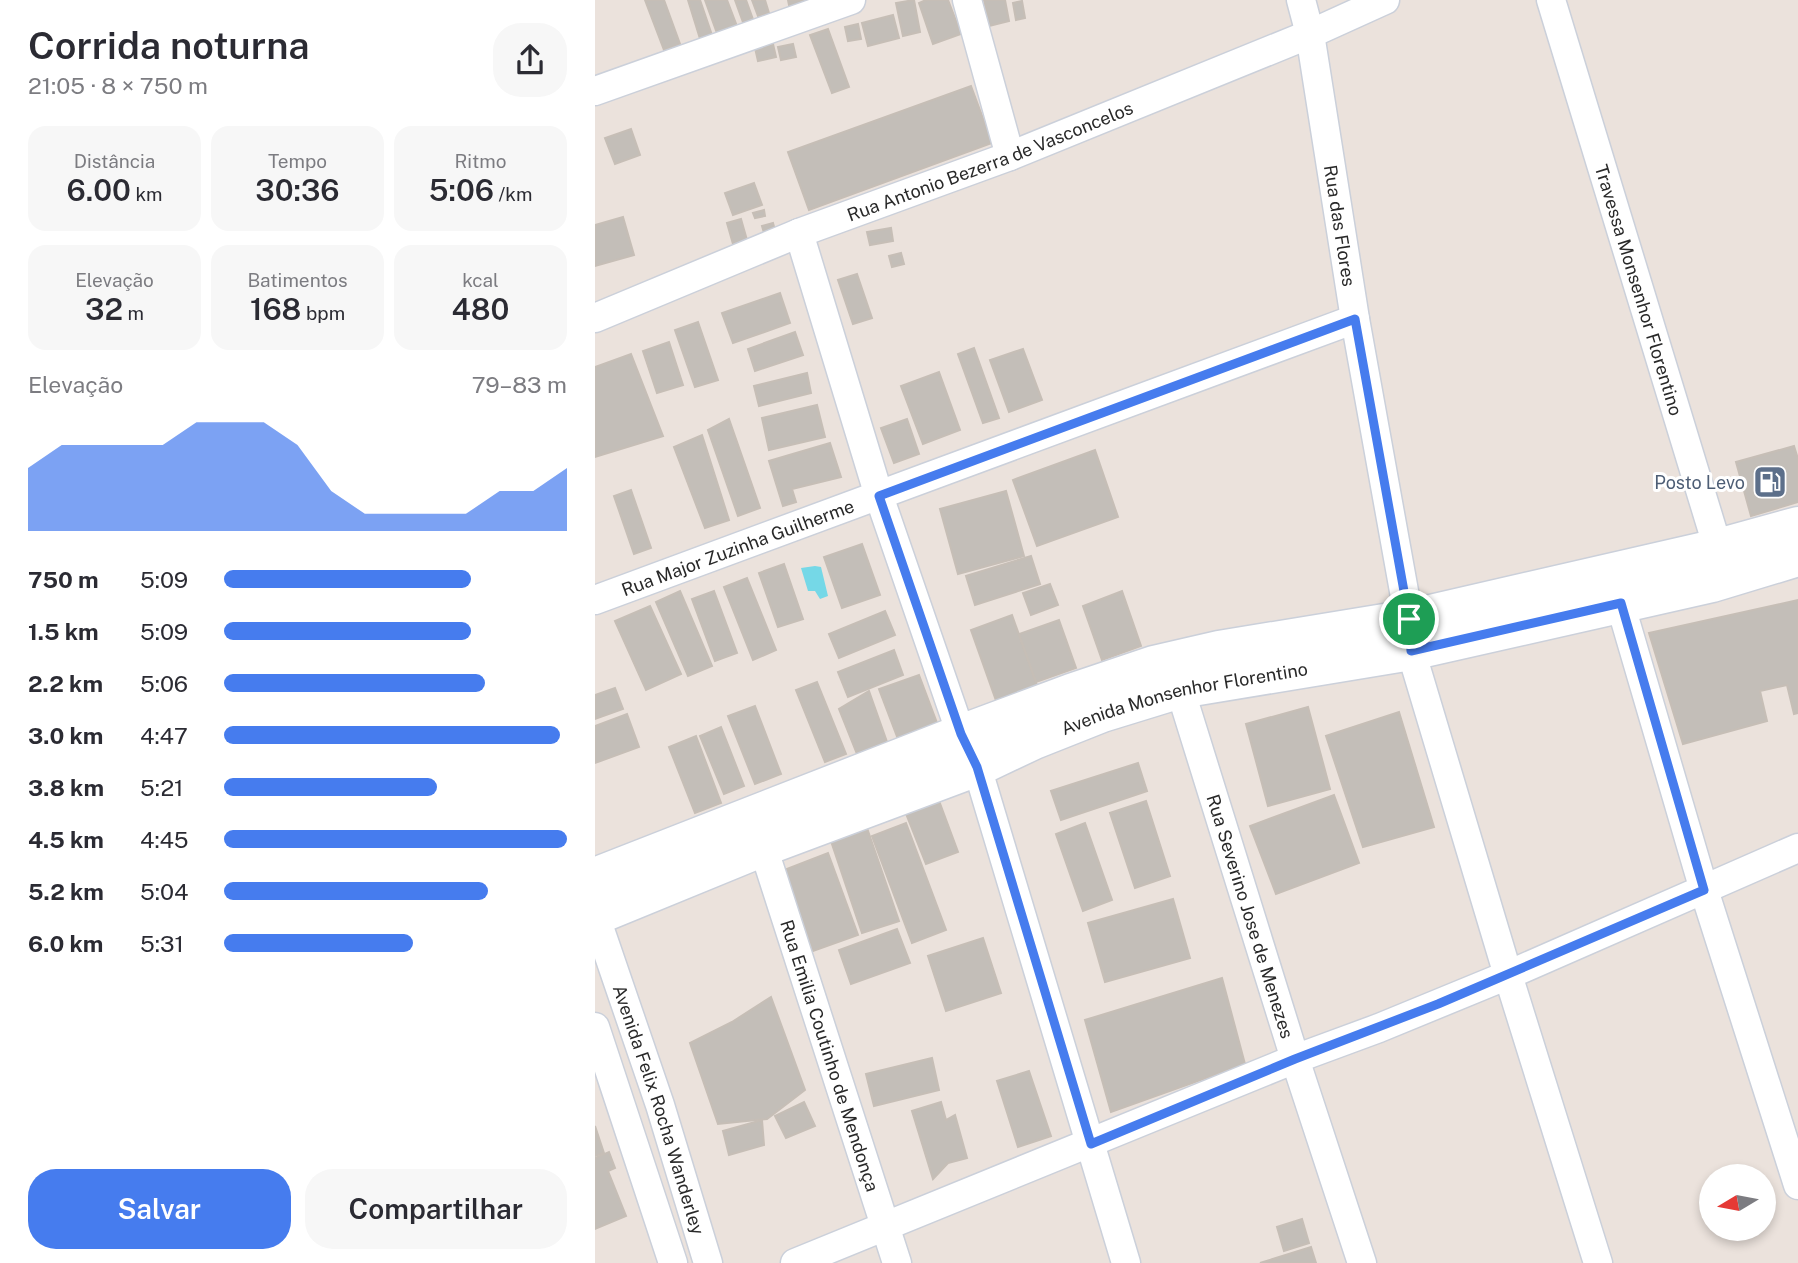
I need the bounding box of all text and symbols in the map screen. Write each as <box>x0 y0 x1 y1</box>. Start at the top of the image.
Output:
text: Corrida noturna <box>28 23 310 68</box>
button: share <box>493 23 567 97</box>
text: 21:05 · 8 × 750 m <box>28 72 208 99</box>
street label: Rua Antonio Bezerra de Vasconcelos <box>844 97 1136 225</box>
text: Distância <box>74 150 155 172</box>
text: Tempo <box>268 150 327 172</box>
text: Ritmo <box>454 150 507 172</box>
street label: Travessa Monsenhor Florentino <box>1591 162 1687 418</box>
street label: Rua das Flores <box>1320 163 1360 288</box>
text: 6.00 <box>66 172 131 208</box>
text: 30:36 <box>255 172 340 208</box>
text: 5:06 <box>429 172 494 208</box>
text: km <box>131 183 163 205</box>
text: /km <box>494 183 532 205</box>
text: Elevação <box>75 269 154 291</box>
text: Batimentos <box>247 269 348 291</box>
text: kcal <box>462 269 499 291</box>
text: 32 <box>85 291 123 327</box>
text: 168 <box>250 291 301 327</box>
text: 480 <box>452 291 509 327</box>
text: m <box>123 302 144 324</box>
text: bpm <box>301 302 345 324</box>
text: Elevação <box>28 371 123 398</box>
text: 79–83 m <box>472 371 567 398</box>
fuel station icon: Posto Levo <box>1751 463 1789 501</box>
place label: Posto Levo <box>1654 472 1745 493</box>
street label: Rua Major Zuzinha Guilherme <box>618 495 857 600</box>
text: 750 m <box>28 566 99 593</box>
text: 5:09 <box>140 566 188 593</box>
pin <box>1379 589 1439 649</box>
icon: arrive <box>1390 600 1428 638</box>
text: 1.5 km <box>28 618 99 645</box>
text: 5:09 <box>140 618 188 645</box>
street label: Avenida Monsenhor Florentino <box>1058 658 1309 739</box>
text: 2.2 km <box>28 670 103 697</box>
text: 5:06 <box>140 670 188 697</box>
text: 3.0 km <box>28 722 103 749</box>
text: 4:47 <box>140 722 188 749</box>
text: 3.8 km <box>28 774 104 801</box>
text: 5:21 <box>140 774 183 801</box>
street label: Rua Severino Jose de Menezes <box>1203 792 1298 1041</box>
text: 4.5 km <box>28 826 104 853</box>
text: 4:45 <box>140 826 188 853</box>
text: 5.2 km <box>28 878 104 905</box>
text: 5:04 <box>140 878 188 905</box>
street label: Rua Emilia Coutinho de Mendonça <box>777 917 884 1194</box>
text: 6.0 km <box>28 930 103 957</box>
text: 5:31 <box>140 930 184 957</box>
street label: Avenida Felix Rocha Wanderley <box>609 982 709 1237</box>
north arrow <box>1699 1164 1776 1241</box>
map controls <box>1699 1164 1776 1241</box>
button: Salvar <box>28 1169 291 1249</box>
button: Compartilhar <box>305 1169 567 1249</box>

